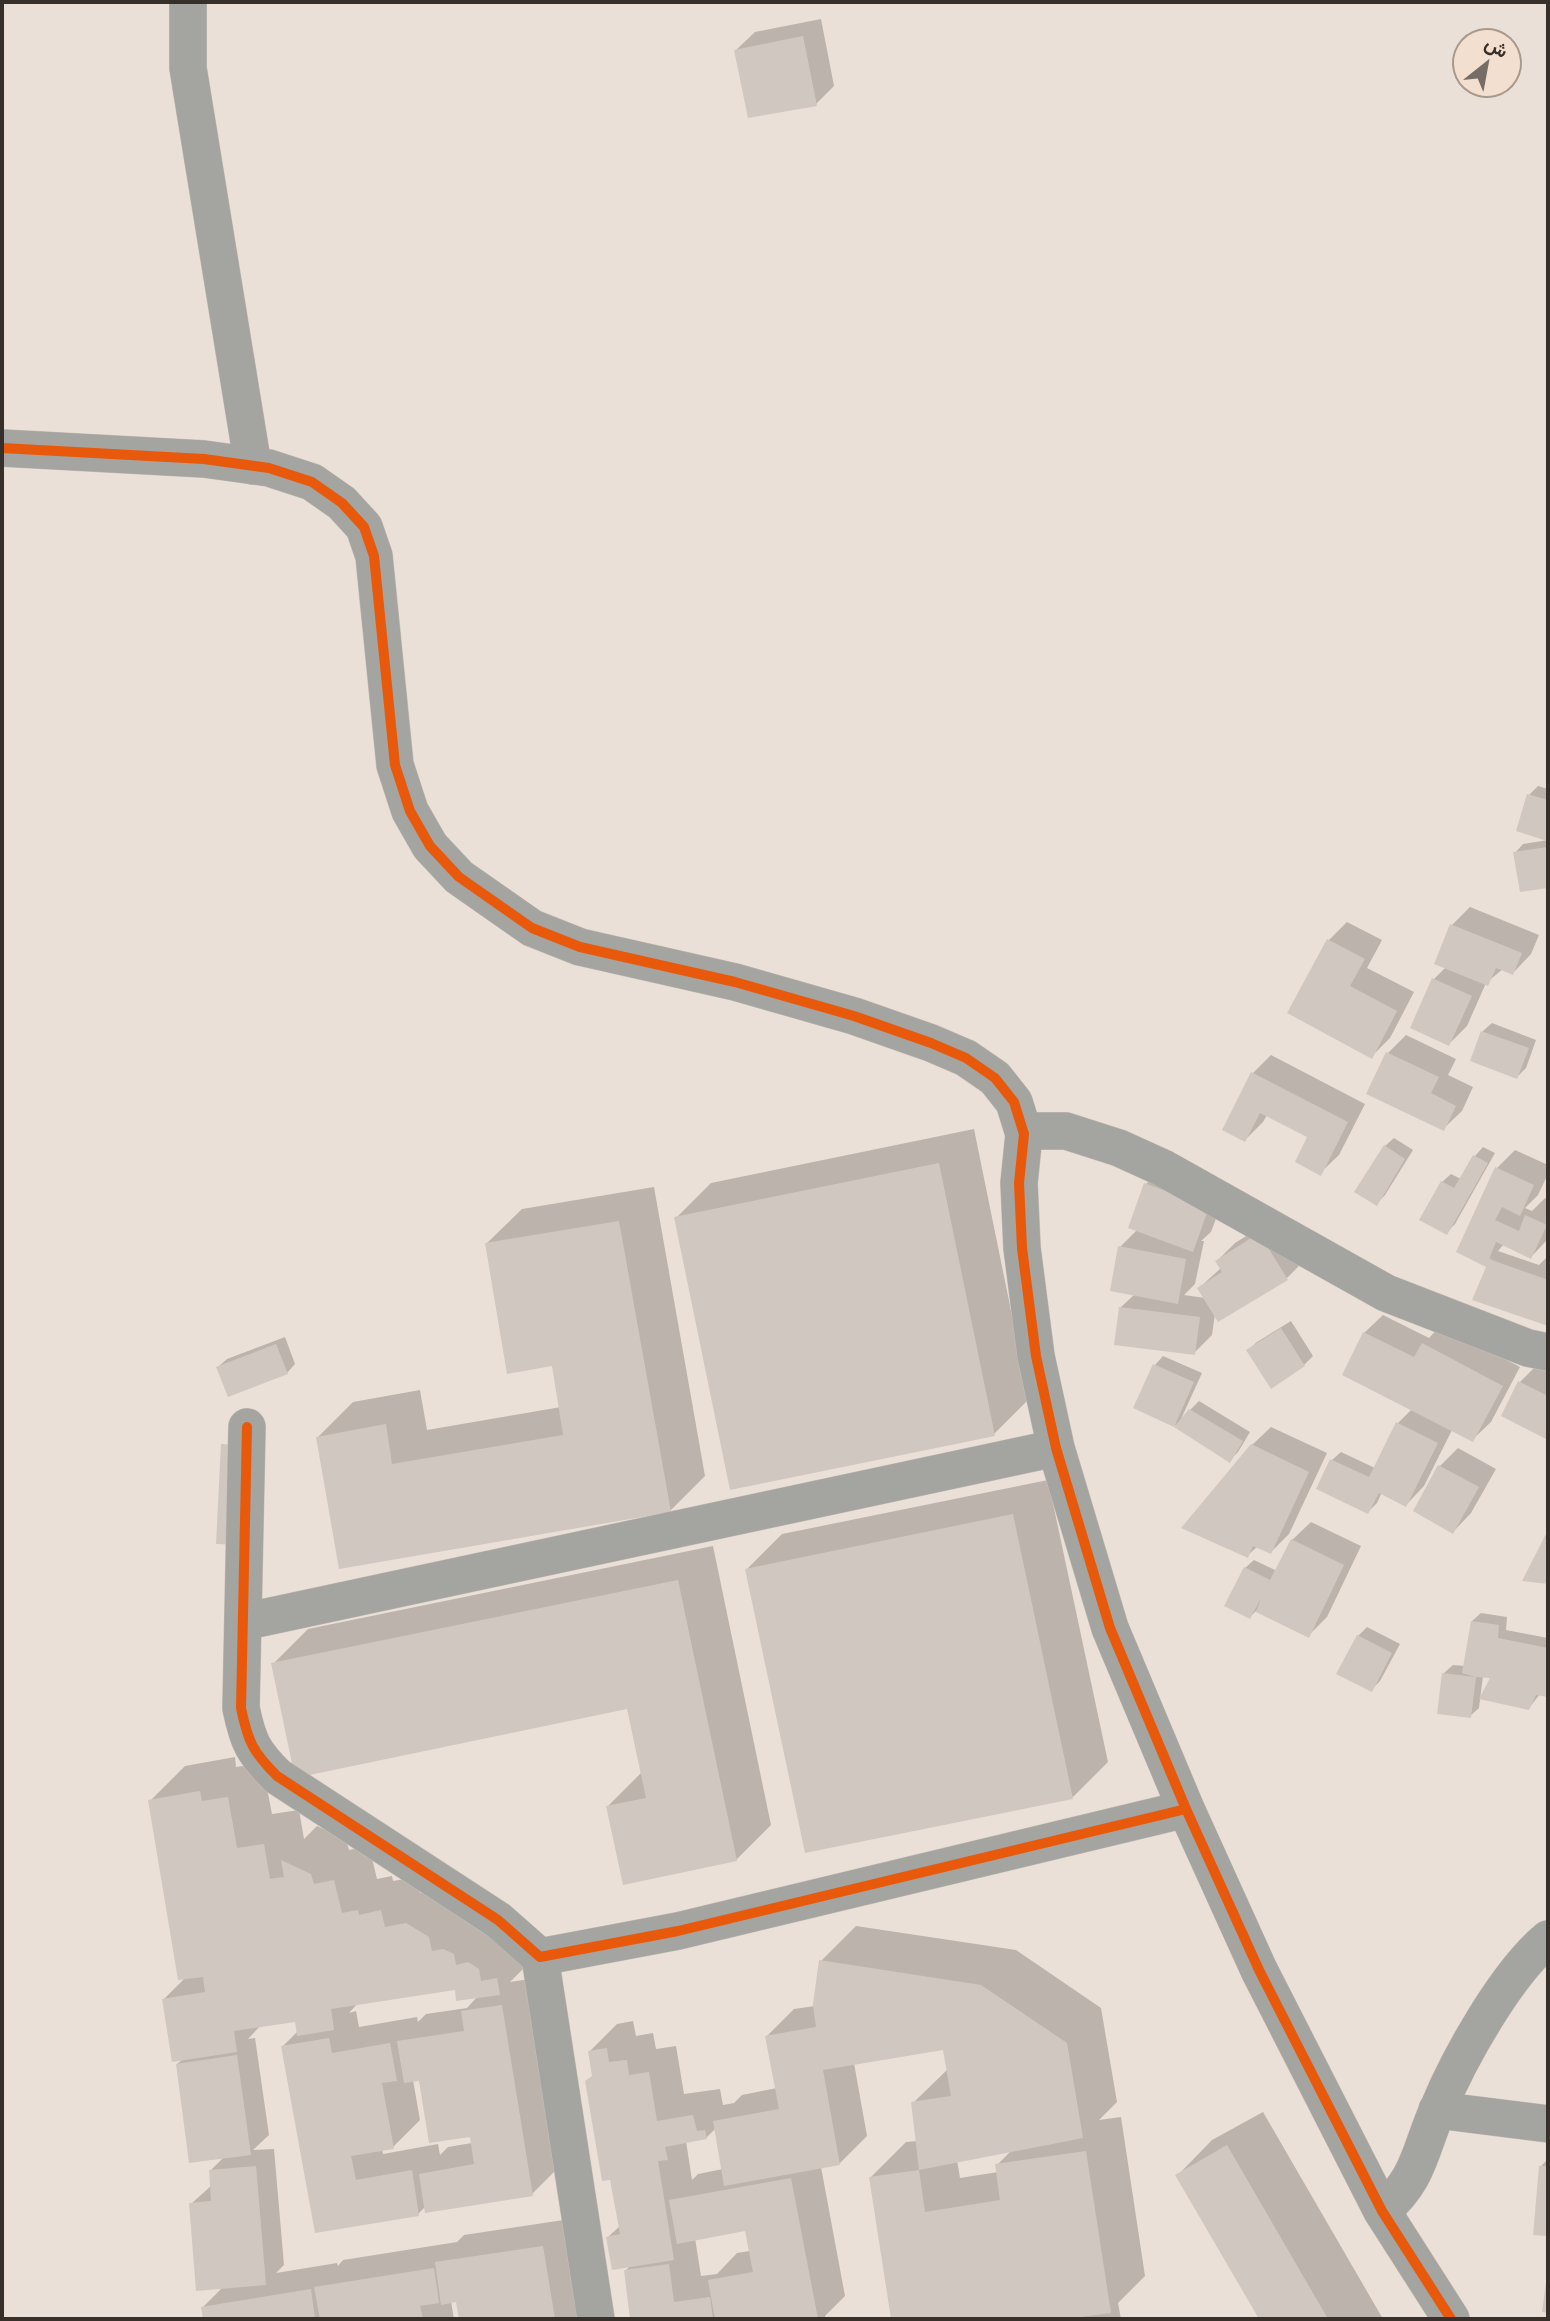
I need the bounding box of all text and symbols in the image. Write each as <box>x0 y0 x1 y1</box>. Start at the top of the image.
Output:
north arrow <box>1452 28 1522 98</box>
text: ش <box>1481 31 1513 62</box>

